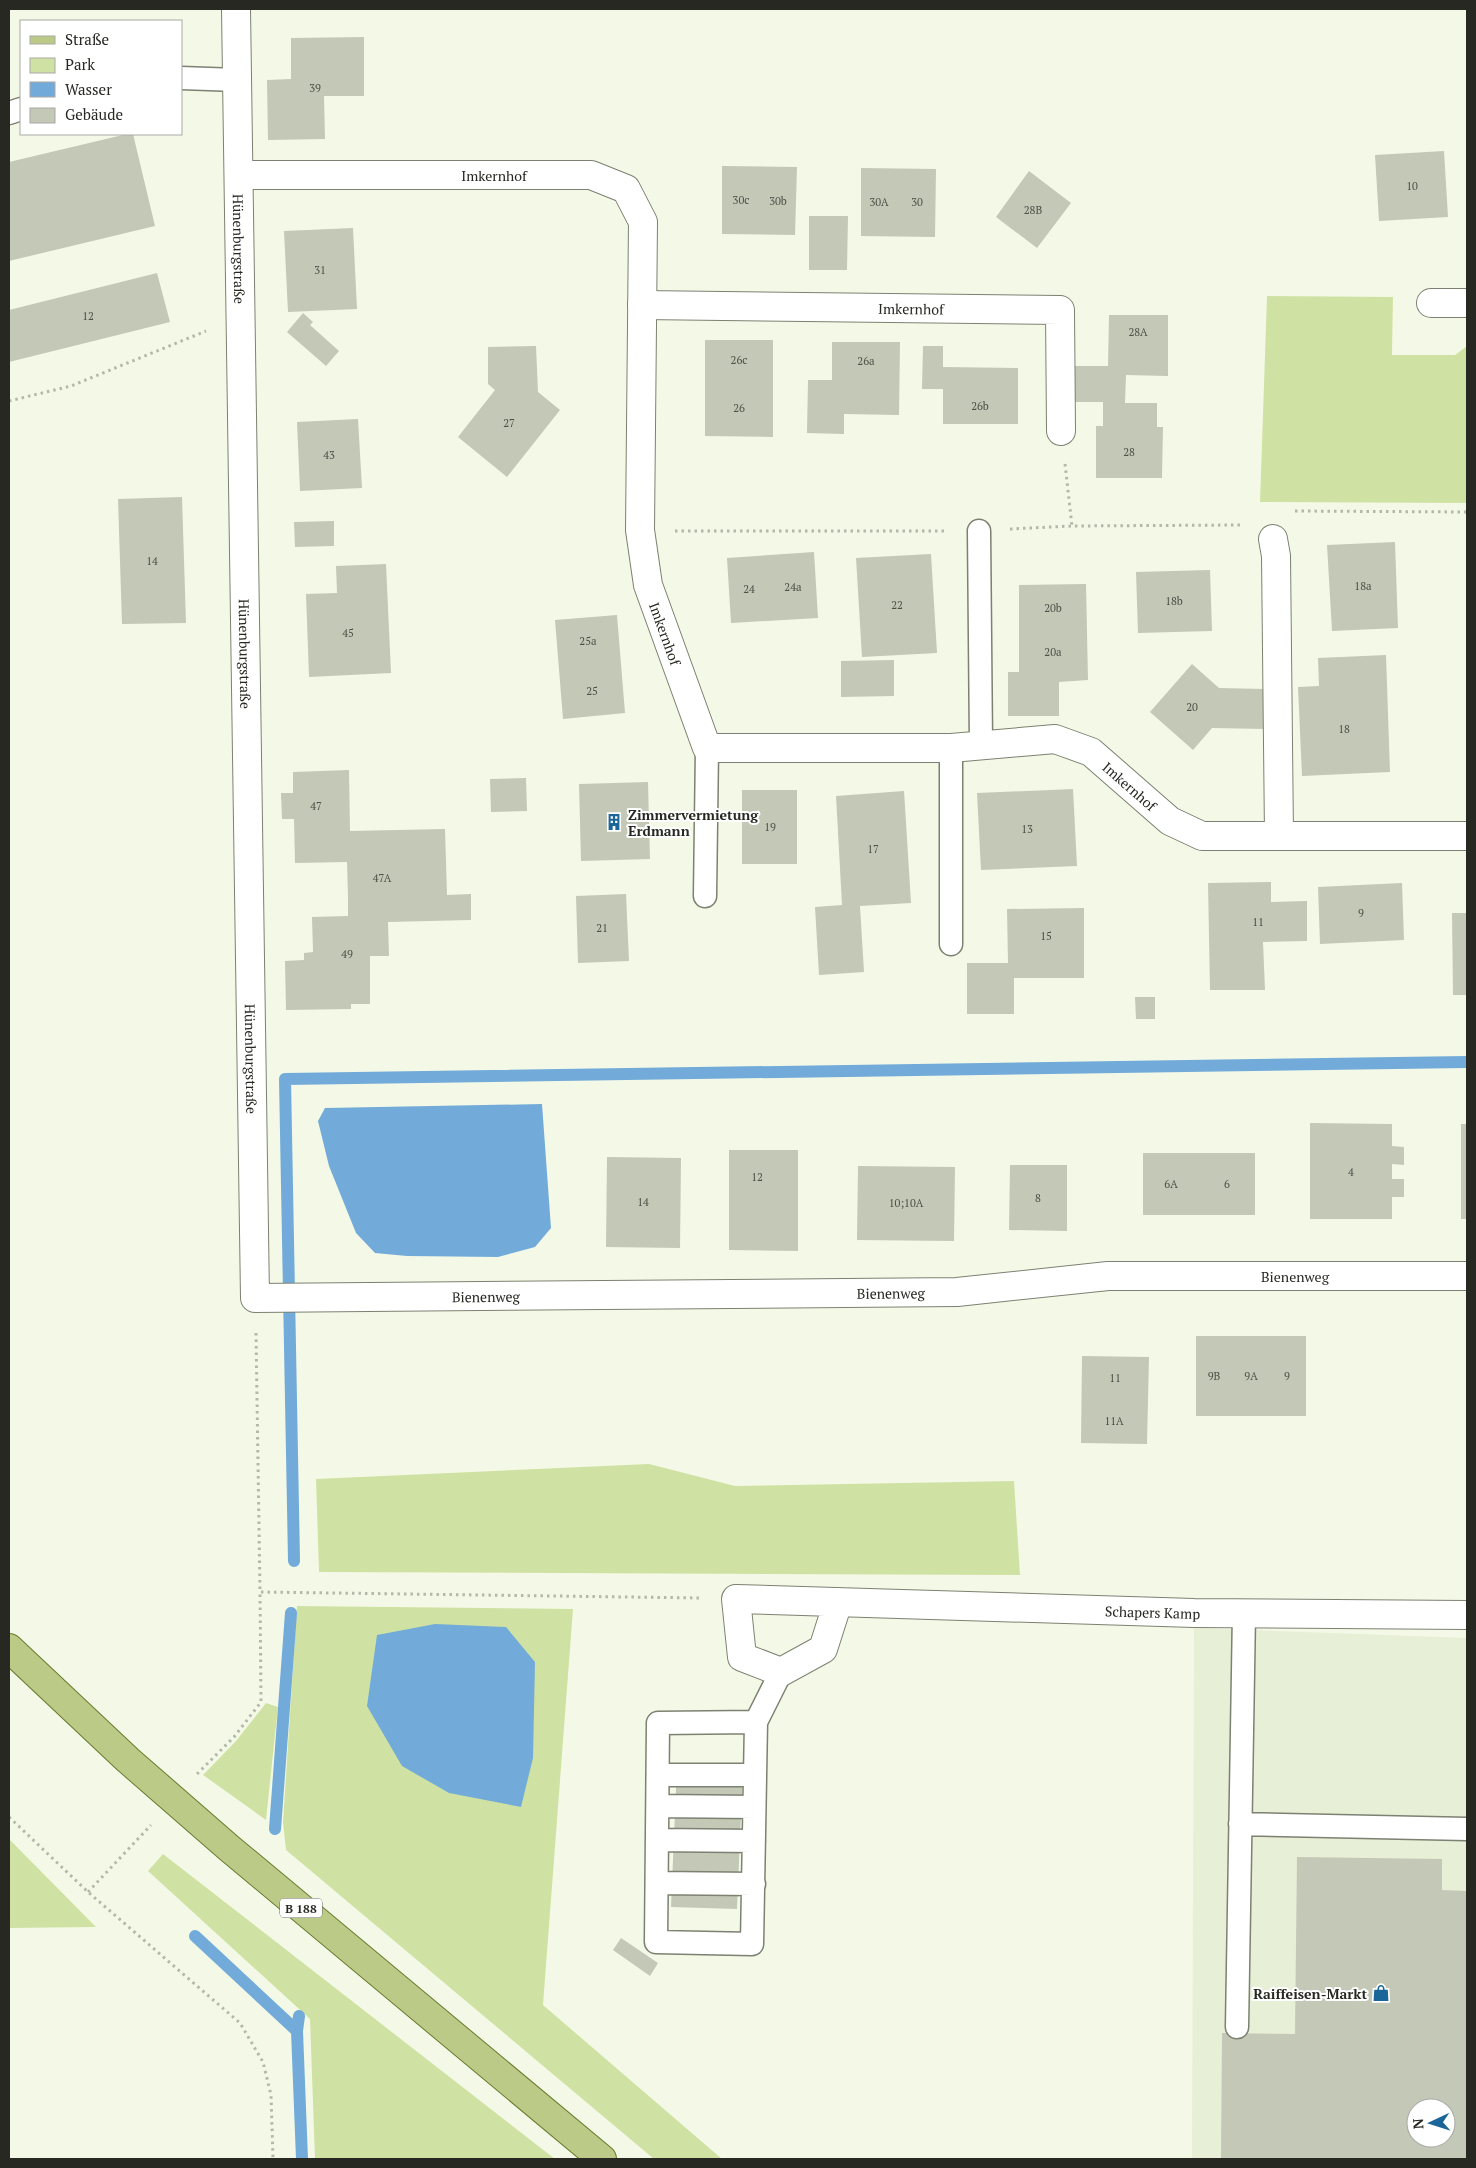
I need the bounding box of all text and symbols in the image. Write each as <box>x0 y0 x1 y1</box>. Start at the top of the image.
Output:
legend <box>20 20 182 135</box>
text: Straße <box>65 29 109 49</box>
text: Park <box>65 54 95 74</box>
text: Wasser <box>65 79 112 99</box>
house number: 39 <box>309 81 321 95</box>
text: Gebäude <box>65 104 123 124</box>
street label: Imkernhof <box>461 166 528 185</box>
house number: 10 <box>1406 179 1418 193</box>
house number: 30c <box>733 193 749 207</box>
street label: Hünenburgstraße <box>229 194 250 304</box>
house number: 30b <box>769 194 787 208</box>
house number: 30A <box>869 195 889 209</box>
house number: 30 <box>911 195 923 209</box>
house number: 28B <box>1024 203 1042 217</box>
house number: 31 <box>314 263 326 277</box>
street label: Imkernhof <box>878 298 945 318</box>
house number: 12 <box>82 309 94 323</box>
house number: 28A <box>1128 325 1148 339</box>
house number: 26c <box>731 353 747 367</box>
house number: 26a <box>857 354 875 368</box>
house number: 26b <box>971 399 989 413</box>
house number: 26 <box>733 401 745 415</box>
house number: 27 <box>503 416 515 430</box>
house number: 28 <box>1123 445 1135 459</box>
house number: 43 <box>323 448 335 462</box>
house number: 14 <box>146 554 158 568</box>
house number: 18a <box>1354 579 1372 593</box>
house number: 24a <box>784 580 802 594</box>
house number: 24 <box>743 582 755 596</box>
house number: 18b <box>1165 594 1183 608</box>
house number: 22 <box>891 598 903 612</box>
street label: Hünenburgstraße <box>235 599 256 709</box>
street label: Imkernhof <box>645 599 686 669</box>
house number: 20b <box>1044 601 1062 615</box>
house number: 45 <box>342 626 354 640</box>
house number: 25a <box>579 634 597 648</box>
house number: 20a <box>1044 645 1062 659</box>
house number: 25 <box>586 684 598 698</box>
house number: 20 <box>1186 700 1198 714</box>
house number: 18 <box>1338 722 1350 736</box>
street label: Imkernhof <box>1099 757 1162 815</box>
house number: 47 <box>310 799 322 813</box>
place label: Zimmervermietung Erdmann <box>628 805 759 840</box>
building icon: Zimmervermietung Erdmann <box>604 812 624 832</box>
house number: 19 <box>764 820 776 834</box>
house number: 13 <box>1021 822 1033 836</box>
house number: 17 <box>867 842 879 856</box>
house number: 47A <box>373 871 392 885</box>
house number: 9 <box>1358 906 1364 920</box>
house number: 11 <box>1252 915 1264 929</box>
house number: 21 <box>596 921 608 935</box>
house number: 15 <box>1040 929 1052 943</box>
house number: 49 <box>341 947 353 961</box>
street label: Hünenburgstraße <box>241 1004 262 1114</box>
house number: 4 <box>1348 1165 1354 1179</box>
house number: 12 <box>751 1170 763 1184</box>
house number: 6A <box>1164 1177 1178 1191</box>
house number: 6 <box>1224 1177 1230 1191</box>
house number: 8 <box>1035 1191 1041 1205</box>
house number: 14 <box>637 1195 649 1209</box>
house number: 10;10A <box>889 1196 924 1210</box>
street label: Bienenweg <box>1261 1267 1330 1286</box>
street label: Bienenweg <box>857 1283 926 1302</box>
street label: Bienenweg <box>452 1286 521 1306</box>
house number: 9B <box>1208 1369 1221 1383</box>
house number: 9A <box>1244 1369 1258 1383</box>
house number: 9 <box>1284 1369 1290 1383</box>
house number: 11 <box>1109 1371 1121 1385</box>
house number: 11A <box>1104 1414 1124 1428</box>
street label: Schapers Kamp <box>1105 1601 1200 1623</box>
road number: B 188 <box>280 1899 322 1918</box>
shop icon: Raiffeisen-Markt <box>1371 1983 1391 2003</box>
place label: Raiffeisen-Markt <box>1253 1984 1367 2003</box>
north arrow <box>1406 2098 1456 2148</box>
text: N <box>1408 2118 1427 2130</box>

